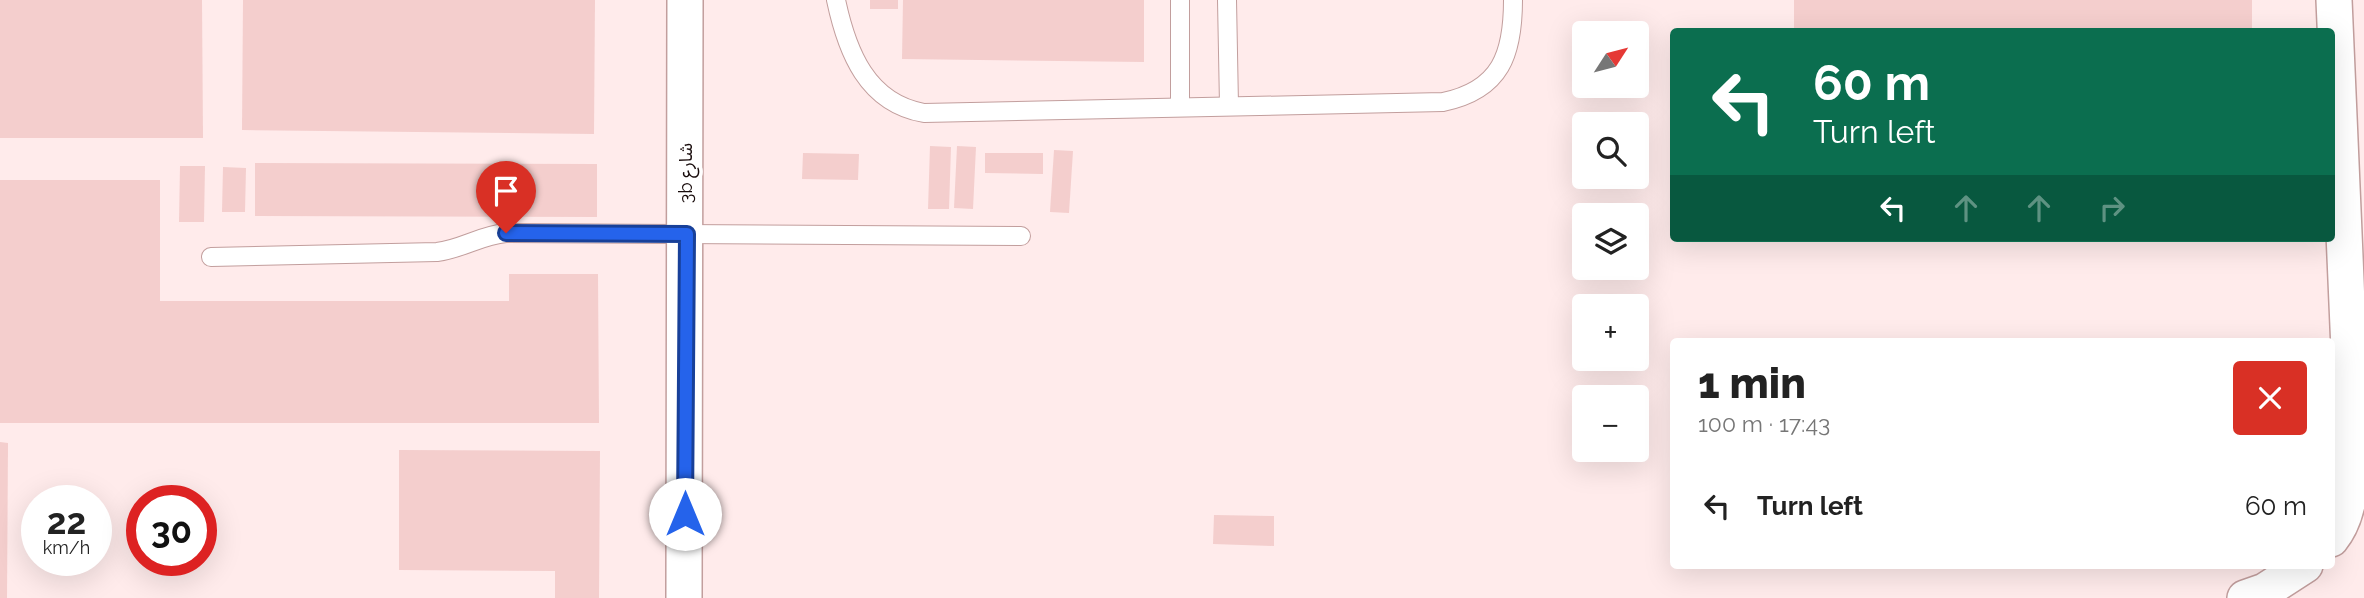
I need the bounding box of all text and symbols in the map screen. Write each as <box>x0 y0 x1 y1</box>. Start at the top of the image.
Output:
north arrow <box>1572 21 1648 98</box>
map controls <box>1572 21 1649 462</box>
text: 60 m <box>1813 54 1930 111</box>
icon: left <box>1698 56 1789 147</box>
button: search <box>1572 112 1649 189</box>
text: Turn left <box>1813 113 1935 150</box>
street label: 3b شارع <box>675 143 700 203</box>
pin <box>476 161 536 233</box>
icon: arrive <box>487 172 525 210</box>
icon: left <box>1874 189 1912 227</box>
icon: ahead <box>1947 189 1985 227</box>
icon: ahead <box>2020 189 2058 227</box>
icon: right <box>2093 189 2131 227</box>
button: layers <box>1572 203 1649 280</box>
button: + <box>1572 294 1649 371</box>
text: 1 min <box>1698 359 1806 408</box>
button: close <box>2233 361 2307 435</box>
button: − <box>1572 385 1649 462</box>
text: 100 m · 17:43 <box>1698 410 1830 437</box>
position arrow <box>648 477 722 551</box>
speed limit sign: 30 <box>126 485 217 576</box>
icon: left <box>1698 487 1736 525</box>
text: Turn left <box>1757 491 1863 521</box>
text: 60 m <box>2245 491 2307 521</box>
text: 22 <box>47 501 86 542</box>
text: km/h <box>43 537 90 558</box>

